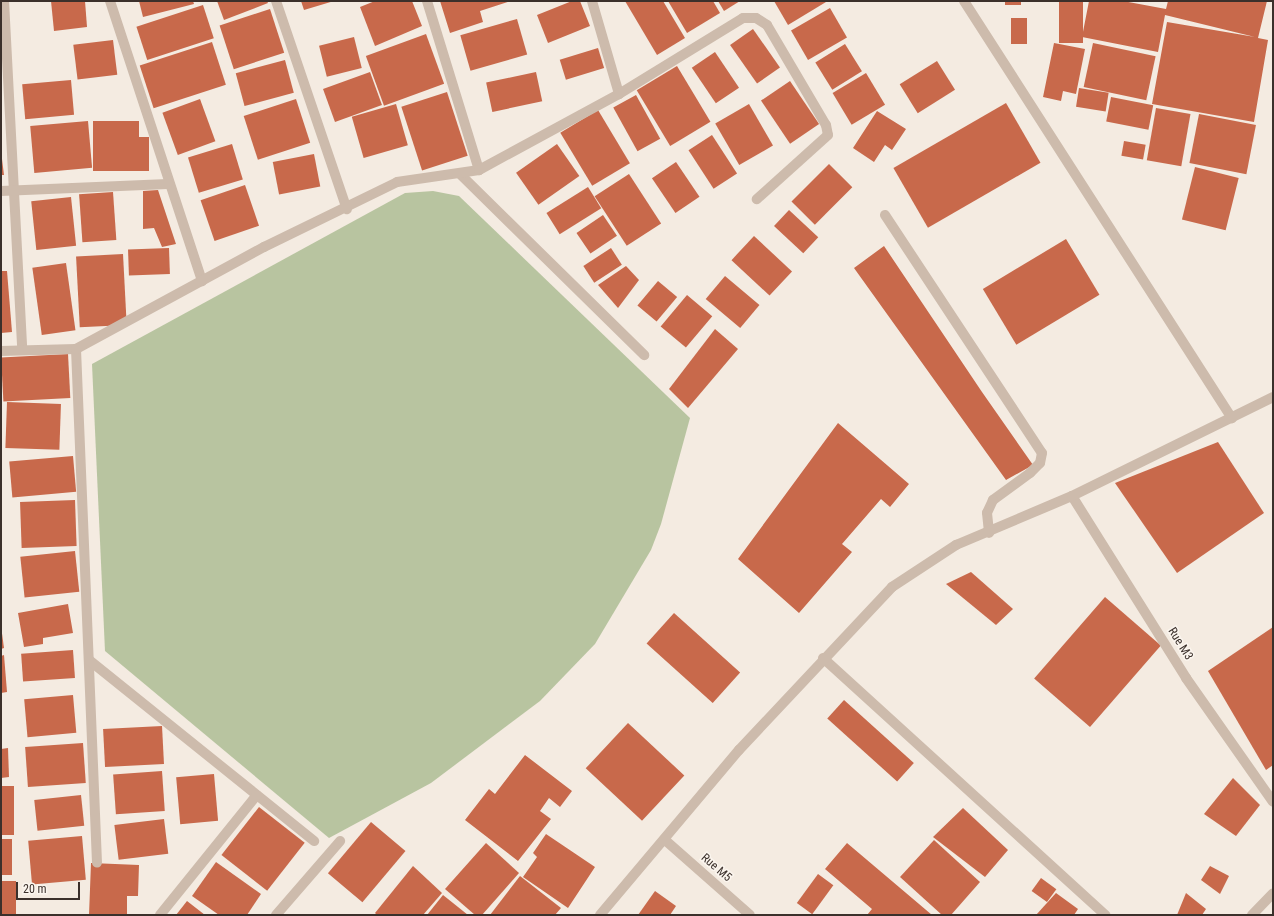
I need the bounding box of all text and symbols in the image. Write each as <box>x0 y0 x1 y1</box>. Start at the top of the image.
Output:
street label: Rue M3 <box>1164 625 1196 663</box>
street label: Rue M5 <box>698 851 734 885</box>
scale bar <box>18 874 82 900</box>
text: 20 m <box>23 882 47 896</box>

